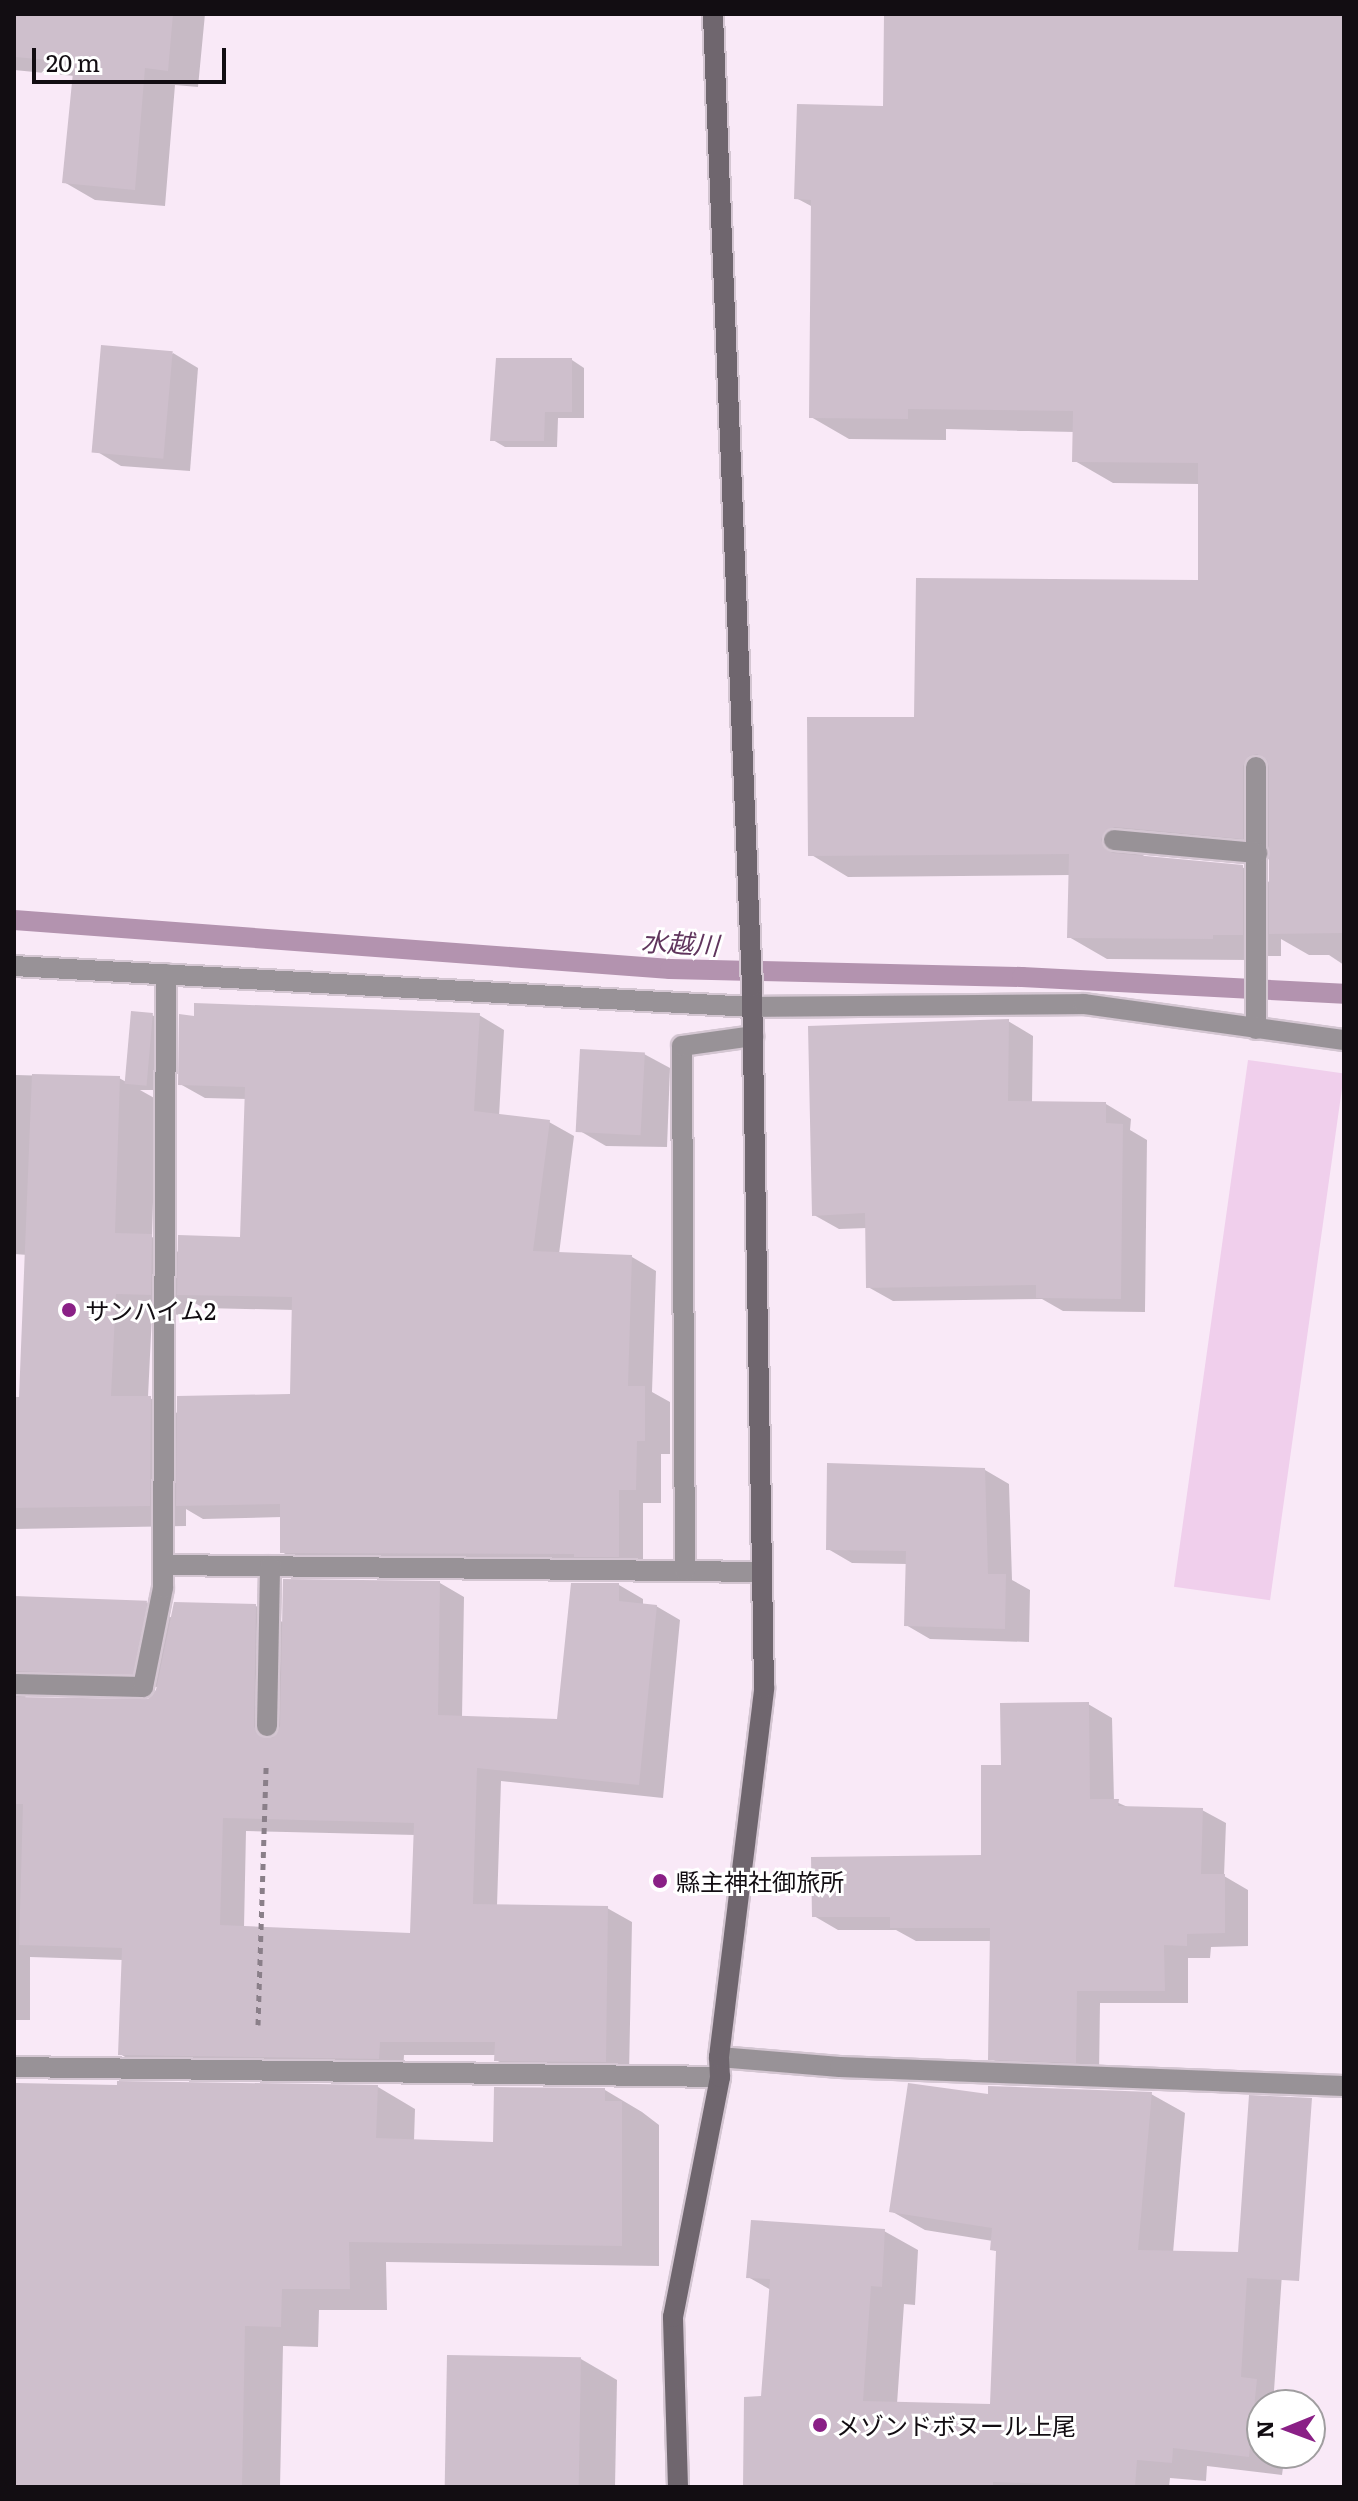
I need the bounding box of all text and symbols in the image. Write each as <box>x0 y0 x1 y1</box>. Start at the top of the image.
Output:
scale bar <box>36 32 230 82</box>
text: 20 m <box>46 44 100 79</box>
water label: 水越川 <box>640 924 720 960</box>
place label: サンハイム2 <box>85 1296 217 1324</box>
marker: サンハイム2 <box>60 1301 78 1319</box>
place label: 縣主神社御旅所 <box>676 1867 844 1895</box>
marker: 縣主神社御旅所 <box>651 1872 669 1890</box>
north arrow <box>1246 2389 1326 2469</box>
place label: メゾンドボヌール上尾 <box>836 2411 1076 2439</box>
marker: メゾンドボヌール上尾 <box>811 2416 829 2434</box>
text: N <box>1247 2420 1280 2439</box>

